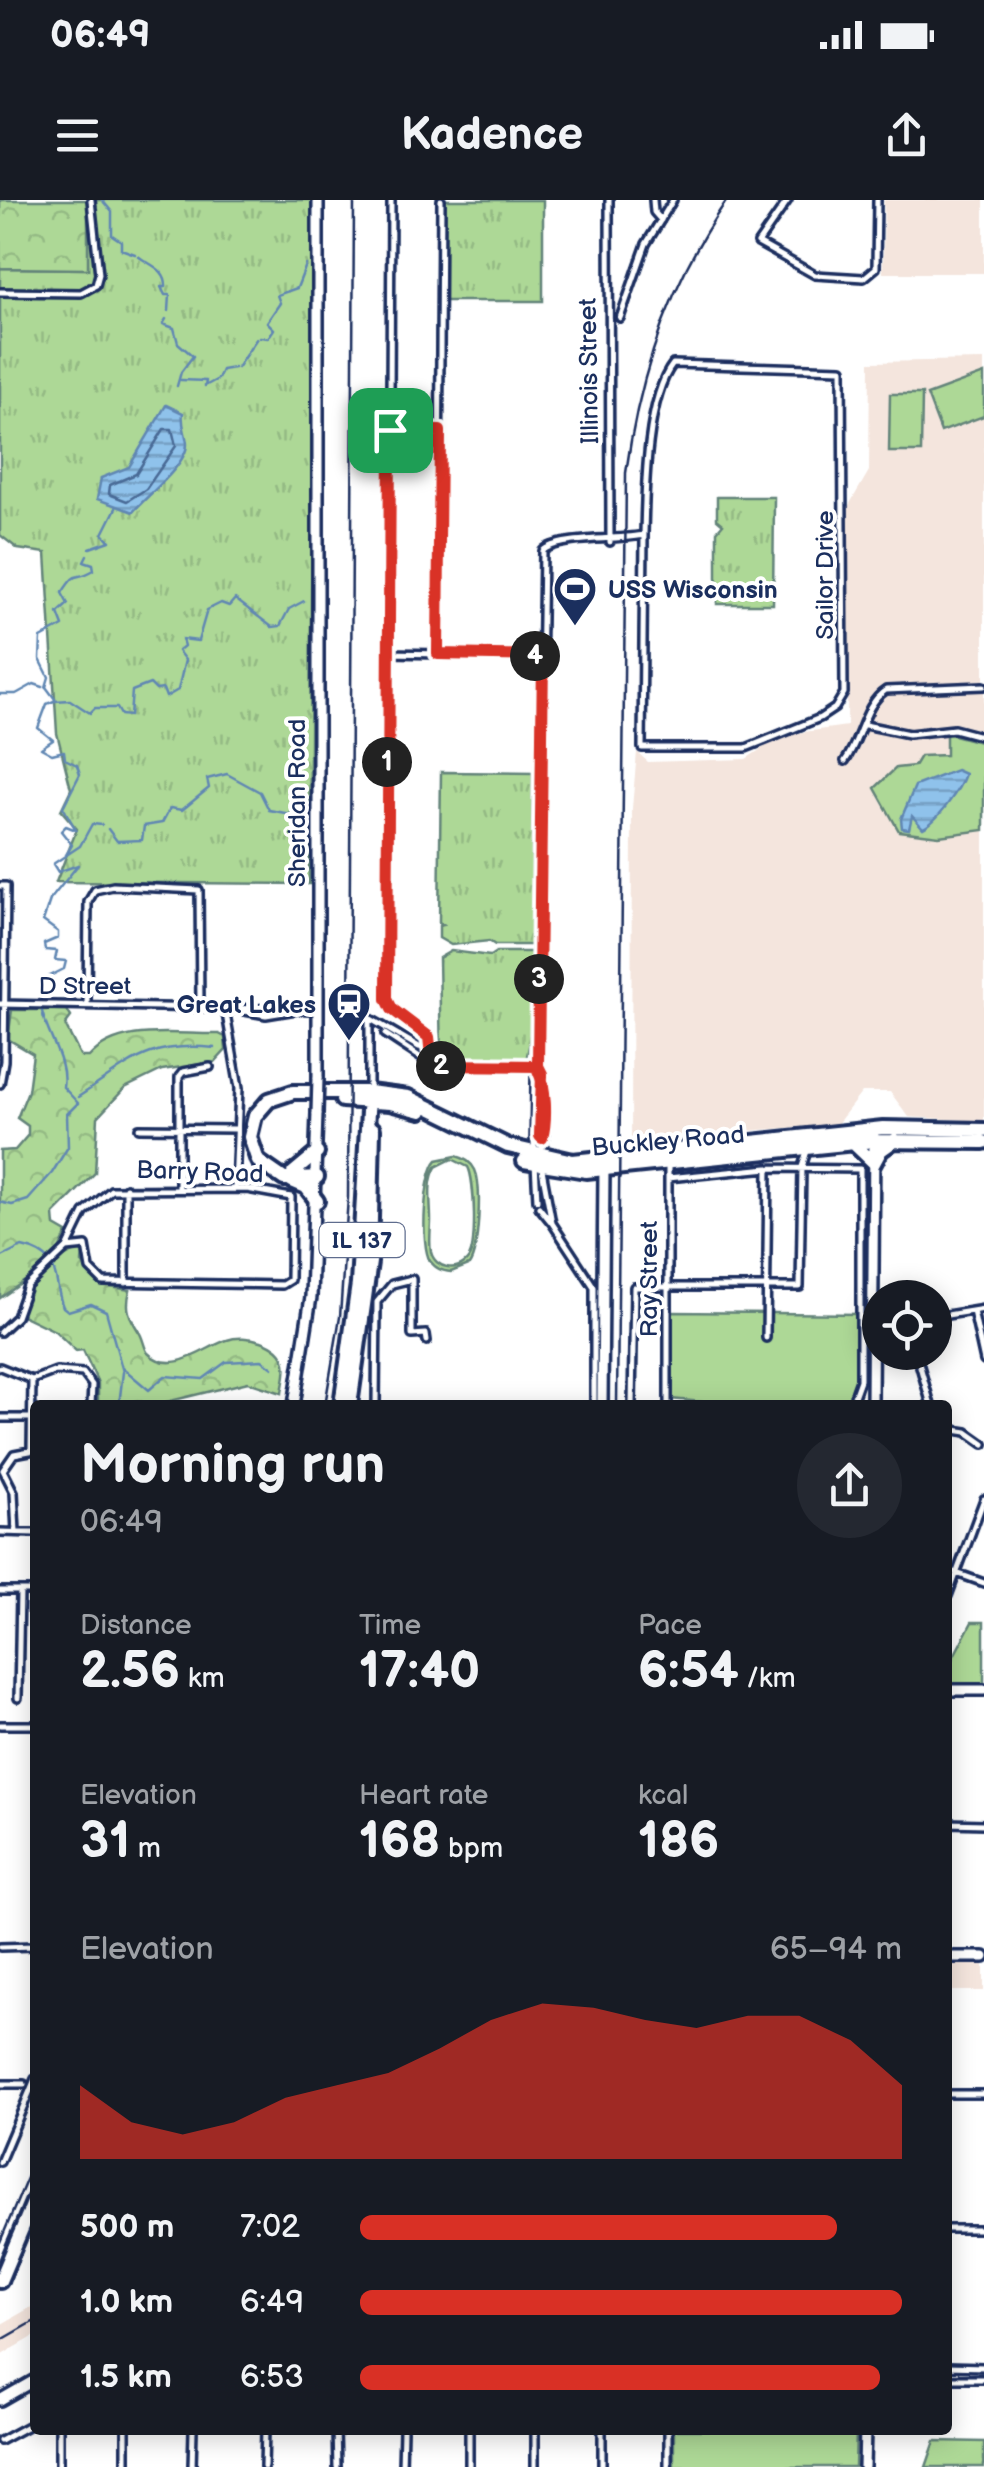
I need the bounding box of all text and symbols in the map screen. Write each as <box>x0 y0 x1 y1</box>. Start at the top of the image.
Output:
text: 06:49 <box>50 13 150 58</box>
icon: menu <box>50 108 105 163</box>
text: Kadence <box>401 108 583 163</box>
icon: share <box>879 108 934 163</box>
street label: Illinois Street <box>573 297 606 444</box>
pin <box>348 388 433 473</box>
icon: arrive <box>363 403 418 458</box>
street label: Sailor Drive <box>810 510 841 640</box>
sports icon: USS Wisconsin <box>552 566 598 627</box>
place label: USS Wisconsin <box>608 575 778 606</box>
pin: 4 <box>510 631 560 681</box>
text: 4 <box>527 639 543 672</box>
street label: Sheridan Road <box>282 719 313 887</box>
pin: 1 <box>362 737 412 787</box>
text: 1 <box>381 745 393 778</box>
pin: 3 <box>514 954 564 1004</box>
text: 3 <box>531 962 547 995</box>
street label: D Street <box>38 971 132 1002</box>
station icon: Great Lakes <box>326 981 372 1042</box>
place label: Great Lakes <box>177 990 316 1021</box>
pin: 2 <box>416 1041 466 1091</box>
text: 2 <box>433 1049 449 1082</box>
street label: Buckley Road <box>590 1119 746 1164</box>
street label: Barry Road <box>136 1155 264 1190</box>
street label: Ray Street <box>634 1220 665 1337</box>
road number: IL 137 <box>320 1223 404 1257</box>
map controls <box>862 1280 952 1370</box>
button: locate <box>862 1280 952 1370</box>
text: Morning run <box>80 1432 385 1499</box>
button: share <box>797 1433 902 1538</box>
text: 06:49 <box>80 1503 163 1542</box>
text: Distance <box>80 1609 192 1642</box>
text: Time <box>359 1609 421 1642</box>
text: Pace <box>638 1609 702 1642</box>
text: 2.56 <box>80 1642 180 1702</box>
text: 17:40 <box>359 1642 480 1702</box>
text: 6:54 <box>638 1642 739 1702</box>
text: km <box>180 1662 225 1695</box>
text: /km <box>739 1662 796 1695</box>
text: Elevation <box>80 1779 197 1812</box>
text: Heart rate <box>359 1779 488 1812</box>
text: kcal <box>638 1779 688 1812</box>
text: 31 <box>80 1812 130 1872</box>
text: 168 <box>359 1812 440 1872</box>
text: 186 <box>638 1812 719 1872</box>
text: m <box>130 1832 161 1865</box>
text: bpm <box>440 1832 503 1865</box>
text: Elevation <box>80 1930 213 1969</box>
text: 65–94 m <box>770 1930 902 1969</box>
text: 500 m <box>80 2208 174 2247</box>
text: 7:02 <box>240 2208 300 2247</box>
text: 1.0 km <box>80 2283 173 2322</box>
text: 6:49 <box>240 2283 304 2322</box>
text: 1.5 km <box>80 2358 172 2397</box>
text: 6:53 <box>240 2358 304 2397</box>

